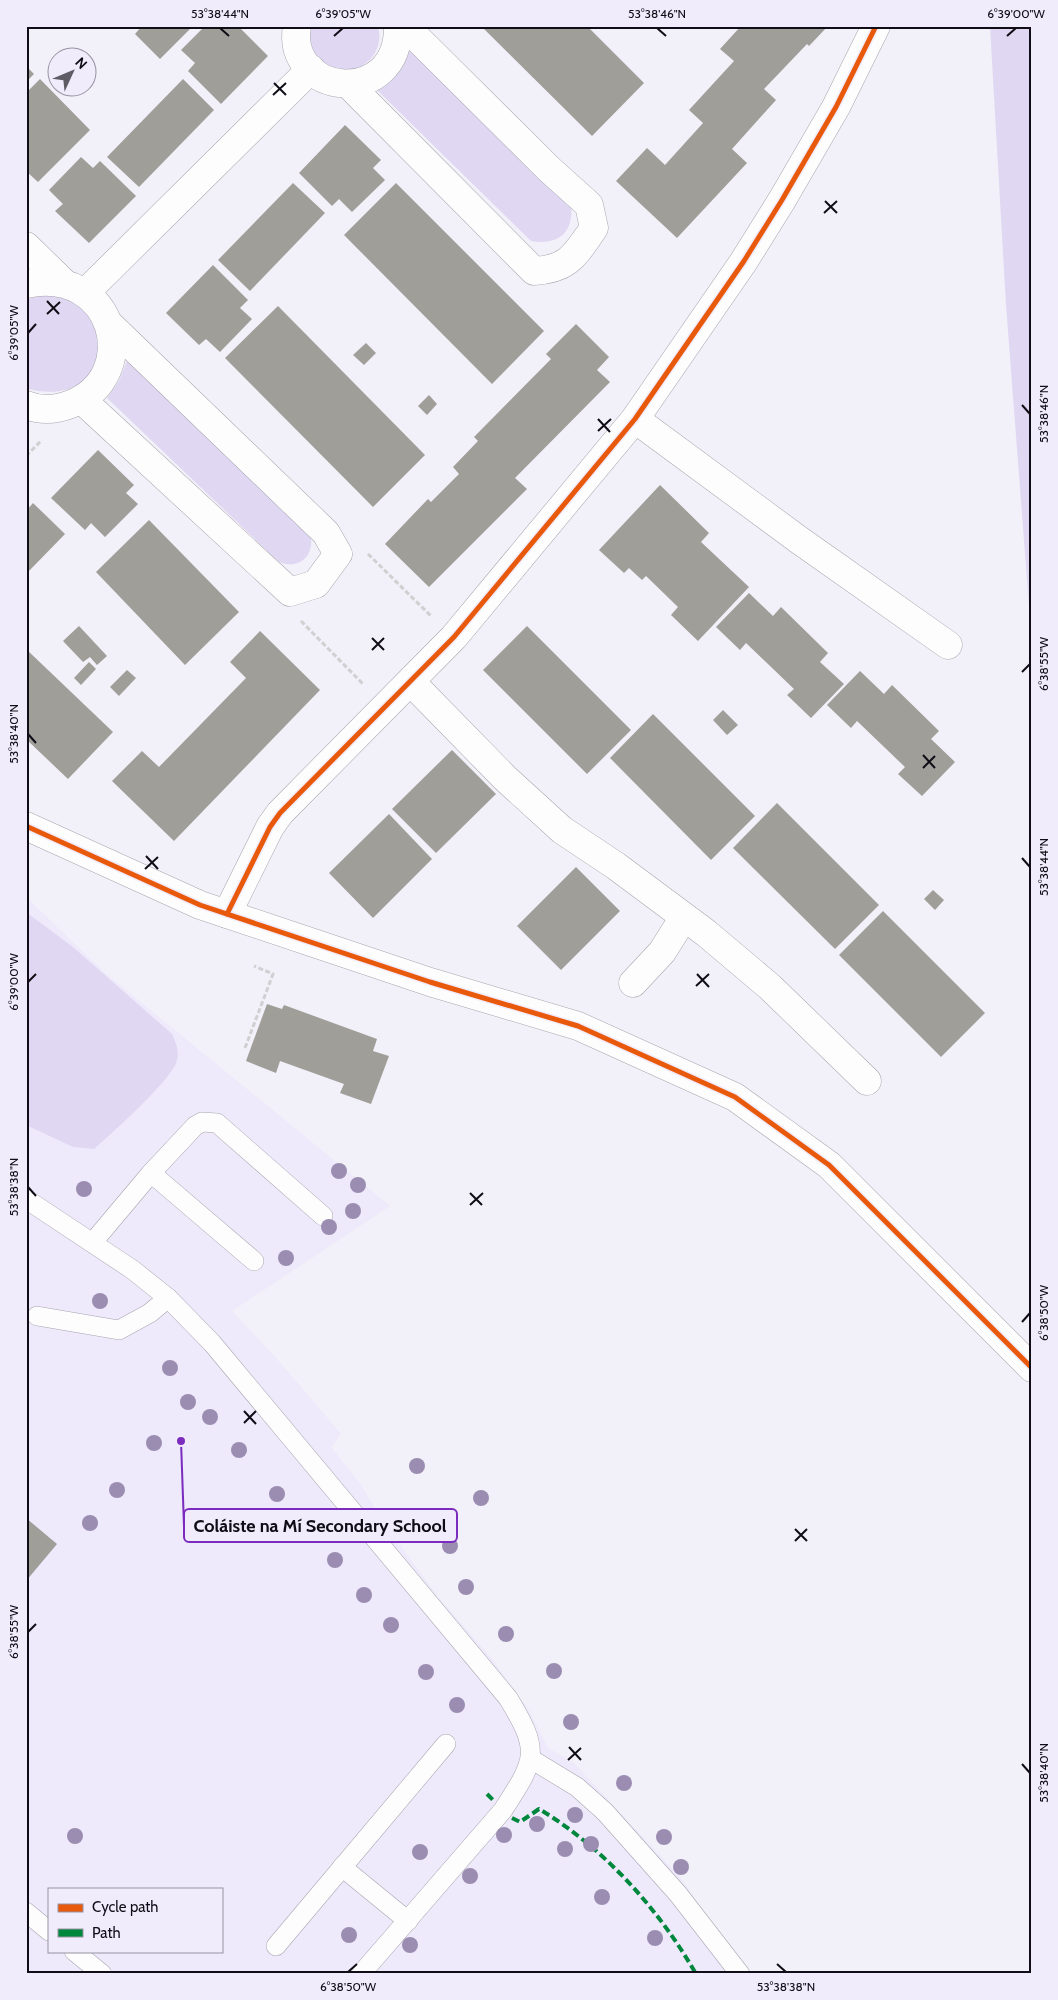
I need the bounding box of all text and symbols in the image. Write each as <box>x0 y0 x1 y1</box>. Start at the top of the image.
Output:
text: 53°38'44"N <box>191 6 249 21</box>
text: 6°39'05"W <box>315 6 371 21</box>
text: 53°38'46"N <box>628 6 686 21</box>
text: 6°39'00"W <box>987 6 1045 21</box>
north arrow <box>48 48 98 98</box>
text: N <box>71 53 91 73</box>
text: 6°39'05"W <box>6 305 21 361</box>
text: 53°38'46"N <box>1036 385 1051 443</box>
text: 6°38'55"W <box>1036 636 1051 691</box>
text: 53°38'40"N <box>6 704 21 764</box>
text: 53°38'44"N <box>1036 838 1051 896</box>
text: 6°39'00"W <box>6 953 21 1011</box>
text: 53°38'38"N <box>6 1158 21 1216</box>
text: 6°38'50"W <box>1036 1284 1051 1341</box>
callout: Coláiste na Mí Secondary School <box>184 1509 457 1542</box>
text: Coláiste na Mí Secondary School <box>193 1515 447 1537</box>
text: 6°38'55"W <box>6 1604 21 1659</box>
text: 53°38'40"N <box>1036 1743 1051 1803</box>
legend <box>48 1888 222 1952</box>
text: Cycle path <box>92 1898 158 1916</box>
text: Path <box>92 1924 121 1942</box>
text: 6°38'50"W <box>320 1979 377 1994</box>
text: 53°38'38"N <box>757 1979 815 1994</box>

